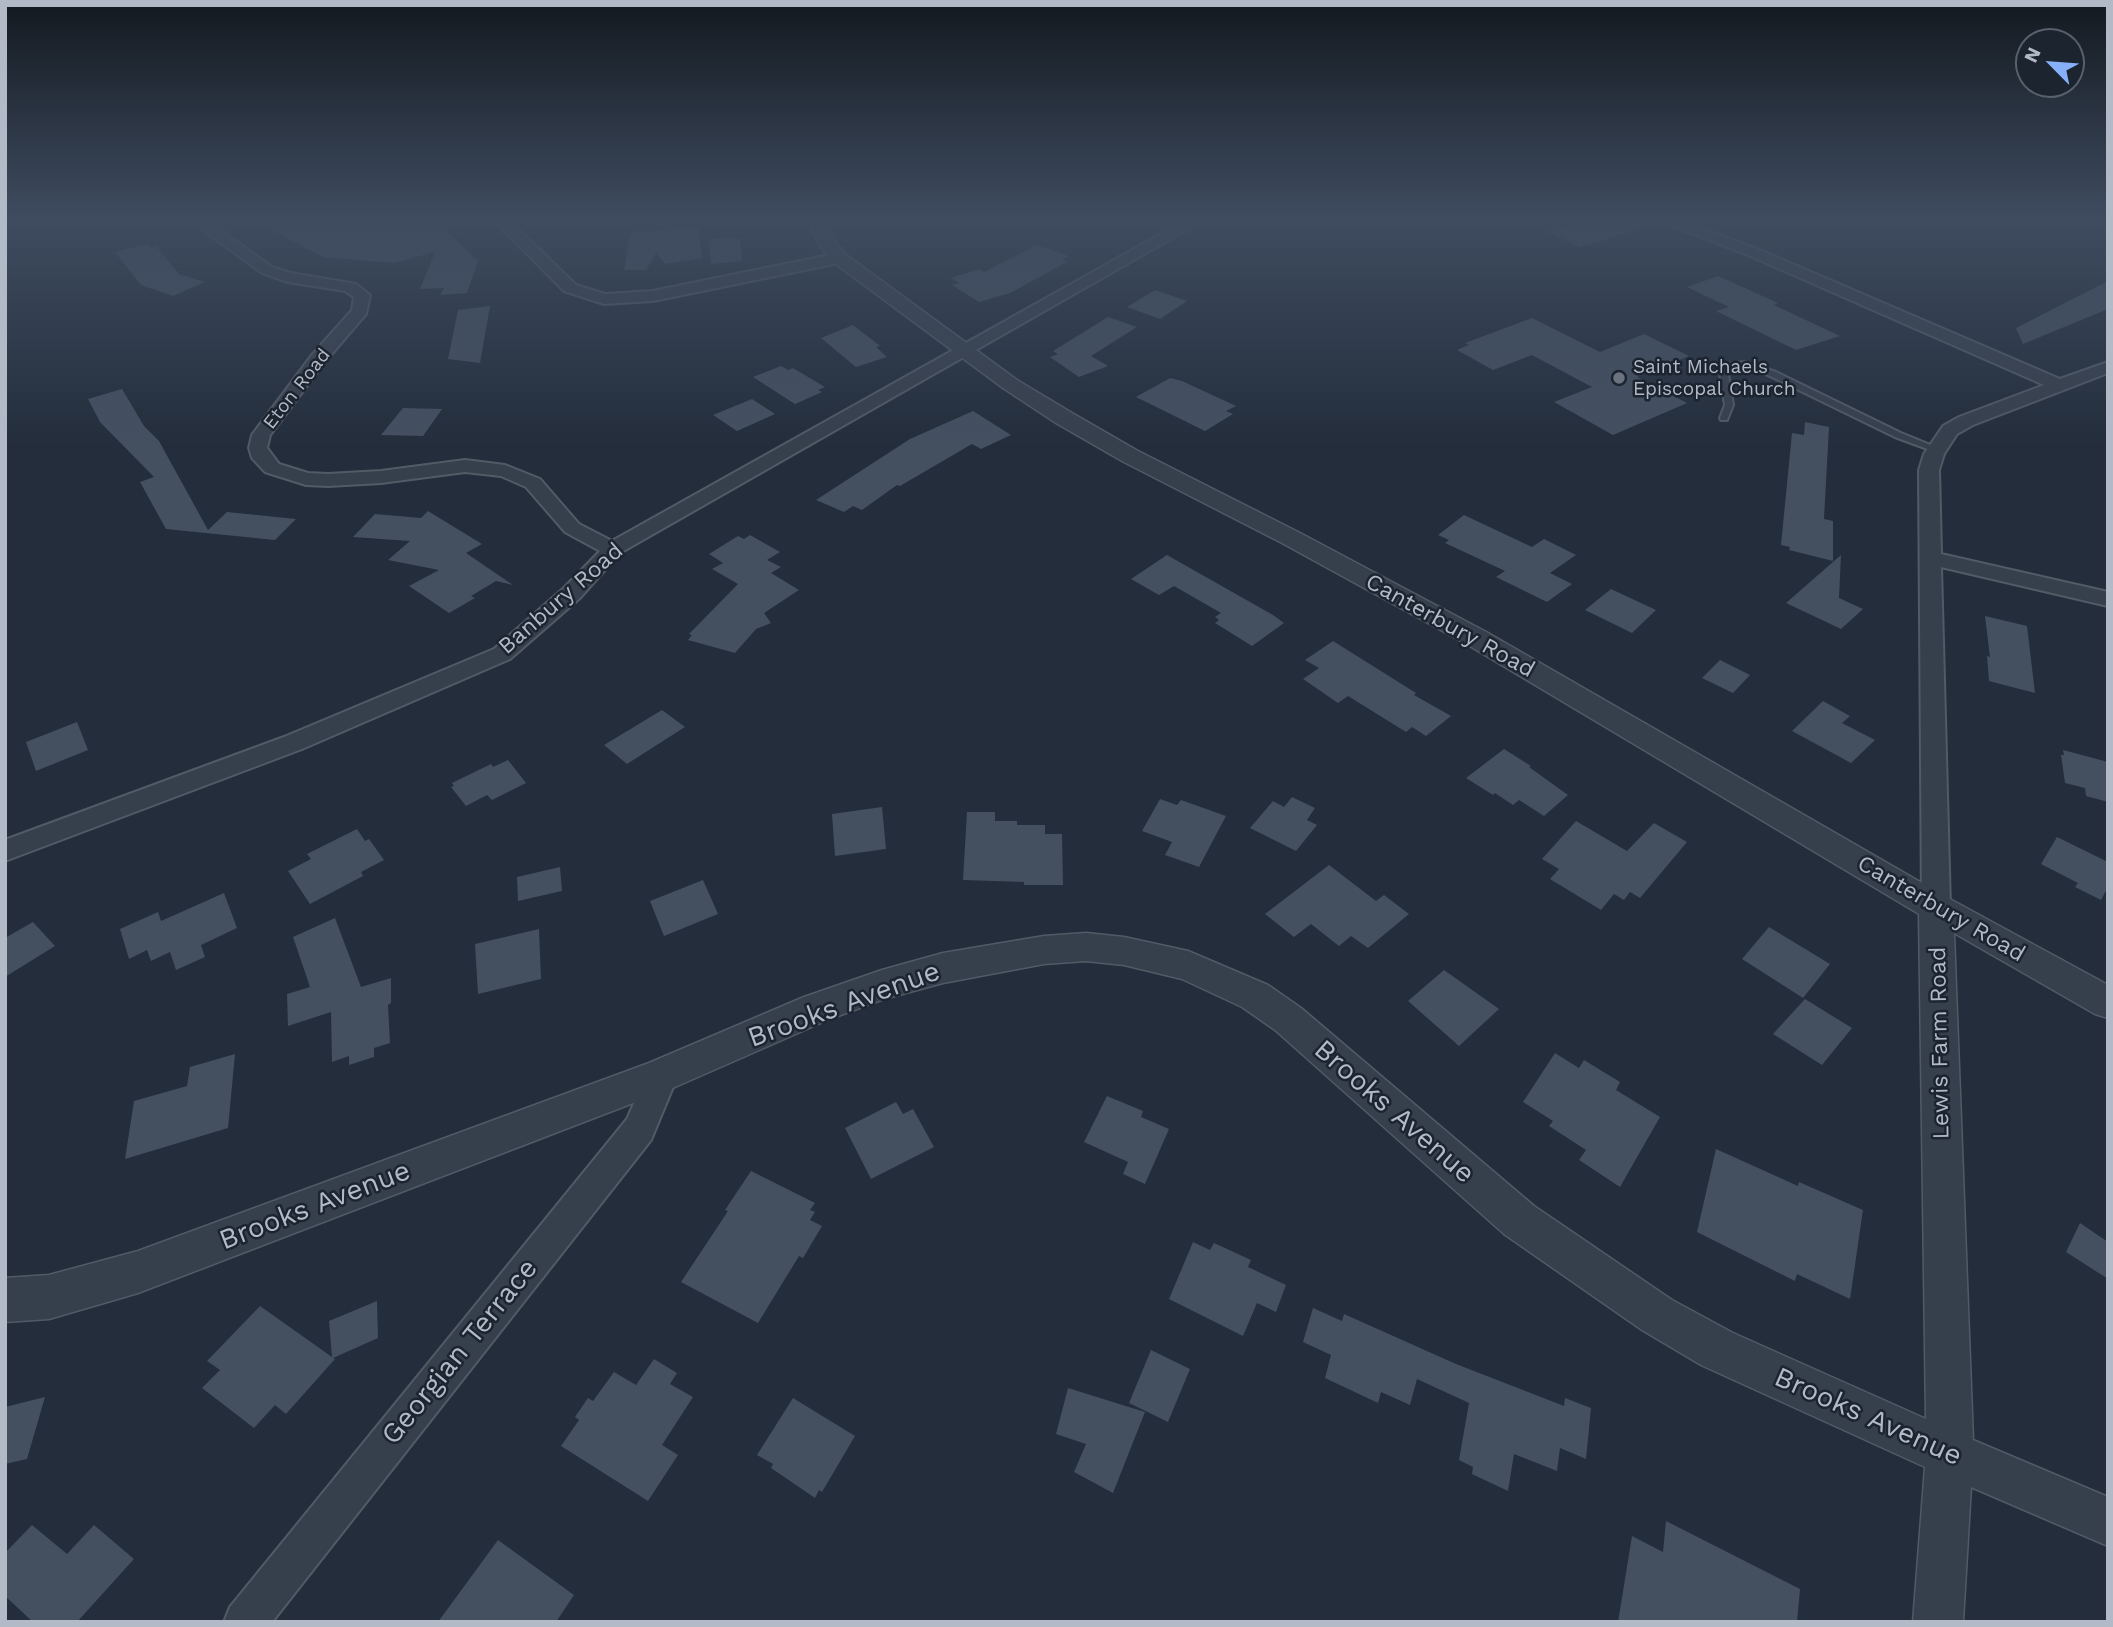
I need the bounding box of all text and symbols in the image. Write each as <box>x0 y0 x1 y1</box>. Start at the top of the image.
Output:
north arrow <box>2015 28 2085 98</box>
text: N <box>2019 44 2046 66</box>
street label: Eton Road <box>259 344 335 434</box>
place label: Saint Michaels Episcopal Church <box>1633 356 1795 400</box>
marker: Saint Michaels Episcopal Church <box>1611 370 1627 386</box>
street label: Banbury Road <box>493 537 629 661</box>
street label: Canterbury Road <box>1361 568 1539 684</box>
street label: Canterbury Road <box>1852 850 2030 968</box>
street label: Lewis Farm Road <box>1925 946 1955 1140</box>
street label: Brooks Avenue <box>743 955 945 1055</box>
street label: Brooks Avenue <box>1307 1033 1481 1191</box>
street label: Brooks Avenue <box>215 1154 415 1258</box>
street label: Georgian Terrace <box>375 1252 545 1452</box>
street label: Brooks Avenue <box>1769 1361 1967 1473</box>

